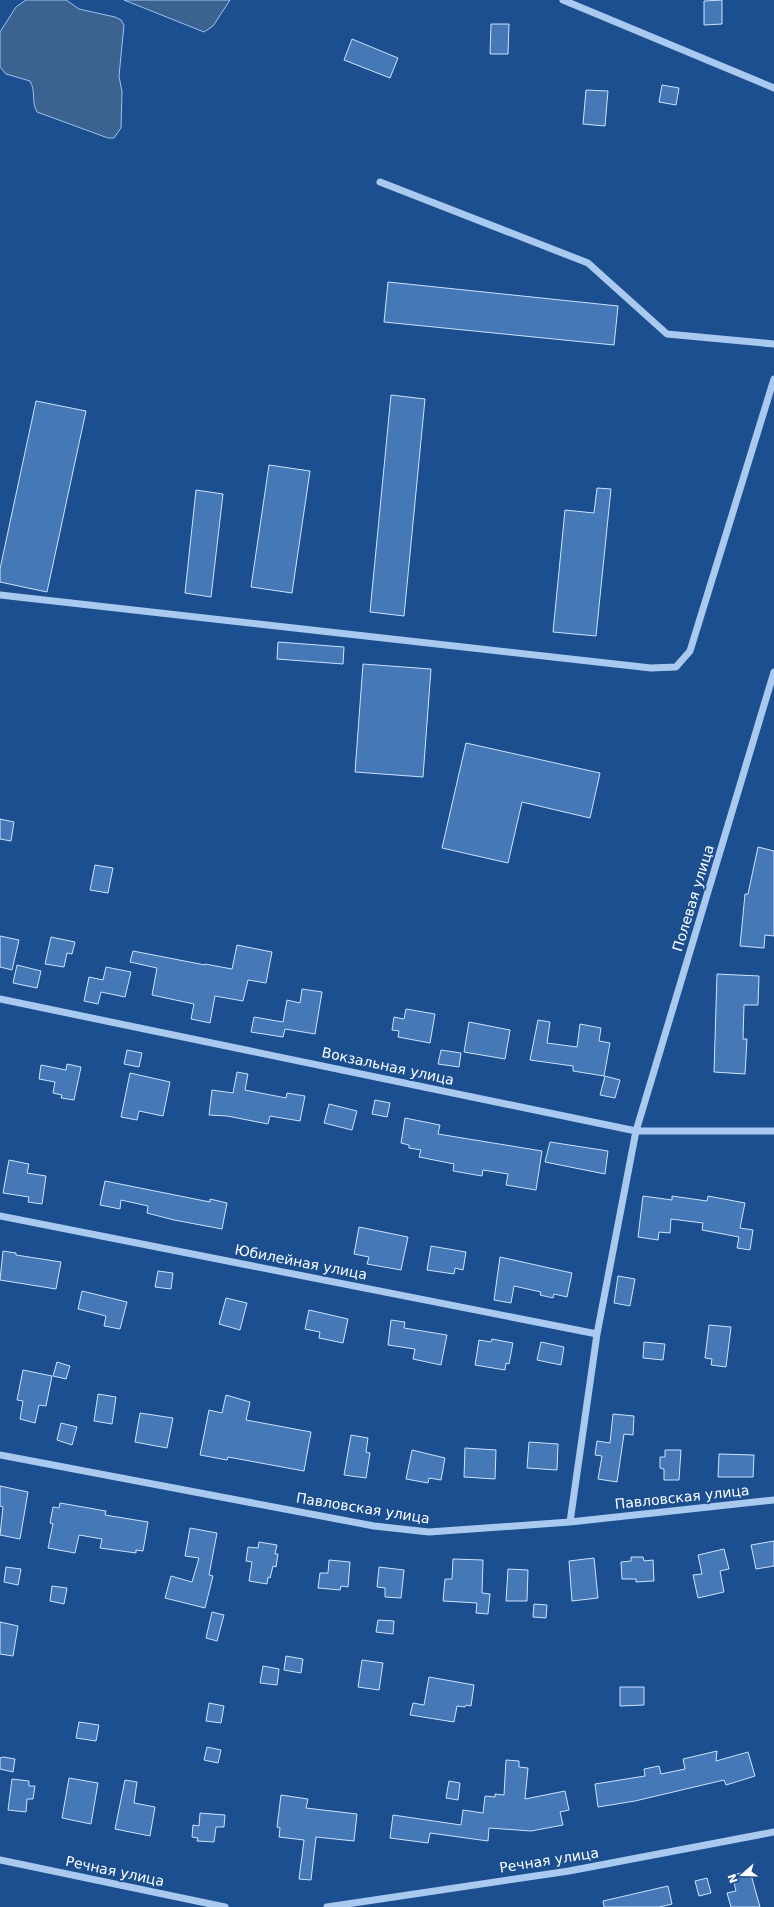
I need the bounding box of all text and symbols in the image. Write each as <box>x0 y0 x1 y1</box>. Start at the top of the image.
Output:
street label: Полевая улица <box>669 843 717 953</box>
street label: Вокзальная улица <box>320 1044 456 1088</box>
street label: Юбилейная улица <box>233 1241 369 1283</box>
street label: Павловская улица <box>614 1482 750 1512</box>
street label: Павловская улица <box>295 1490 431 1526</box>
street label: Речная улица <box>498 1844 600 1876</box>
street label: Речная улица <box>64 1853 166 1889</box>
north arrow <box>722 1855 762 1895</box>
text: N <box>725 1872 741 1885</box>

